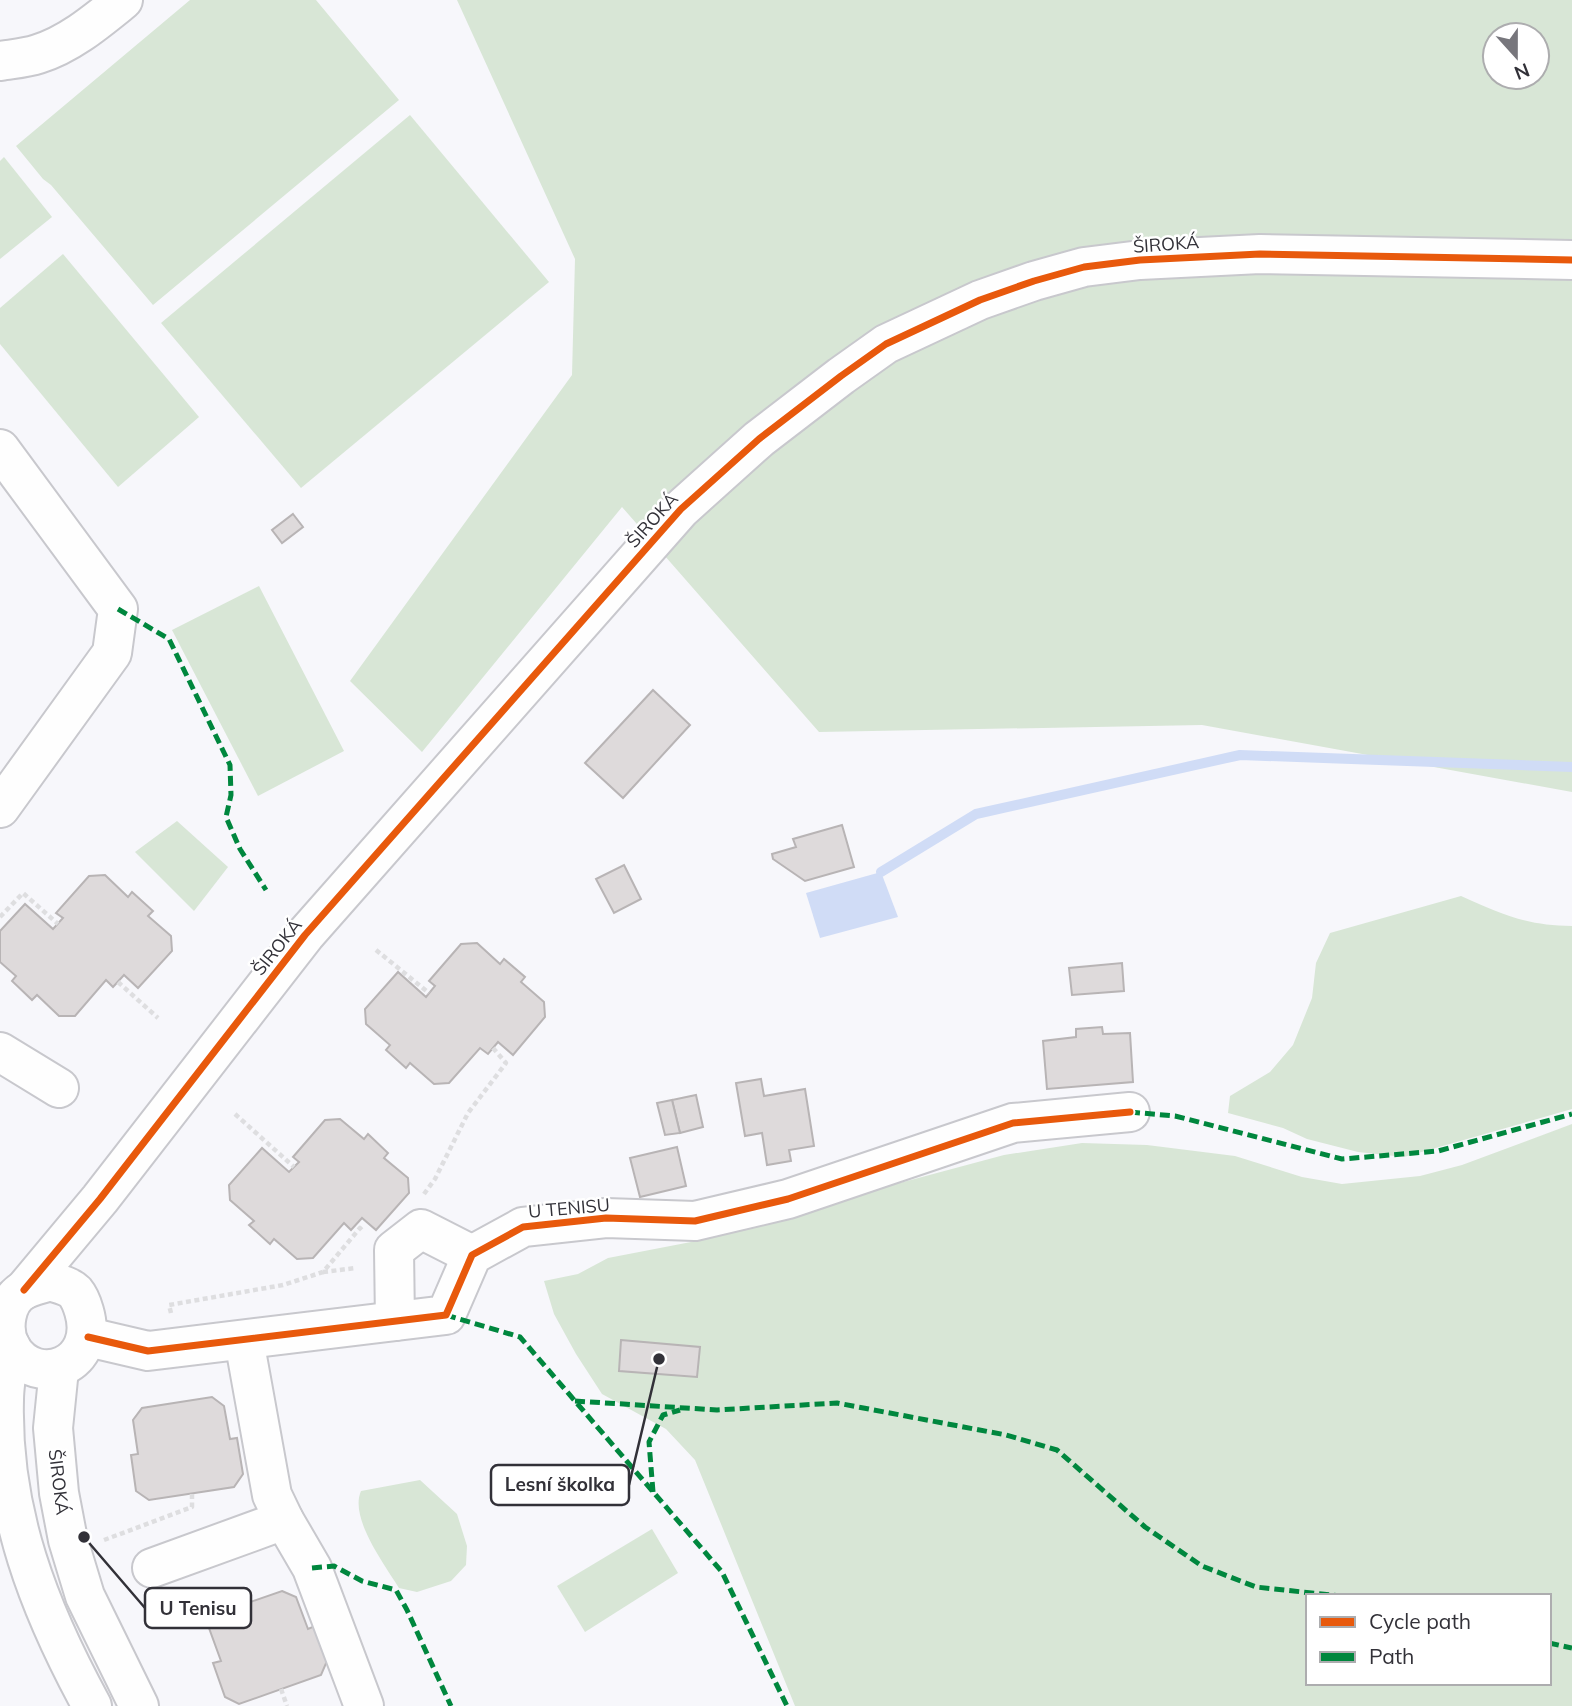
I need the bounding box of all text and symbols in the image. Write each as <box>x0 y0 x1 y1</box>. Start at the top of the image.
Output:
north arrow <box>1481 21 1551 91</box>
text: N <box>1511 58 1533 86</box>
street label: ŠIROKÁ <box>1132 230 1200 258</box>
street label: ŠIROKÁ <box>621 488 683 552</box>
street label: ŠIROKÁ <box>247 914 307 980</box>
street label: U TENISU <box>527 1193 611 1223</box>
street label: ŠIROKÁ <box>44 1448 74 1516</box>
callout: Lesní školka <box>491 1465 629 1505</box>
text: Lesní školka <box>505 1472 615 1496</box>
callout: U Tenisu <box>145 1588 251 1628</box>
legend <box>1306 1594 1551 1685</box>
text: U Tenisu <box>159 1596 237 1620</box>
text: Cycle path <box>1369 1608 1471 1634</box>
text: Path <box>1369 1643 1414 1669</box>

